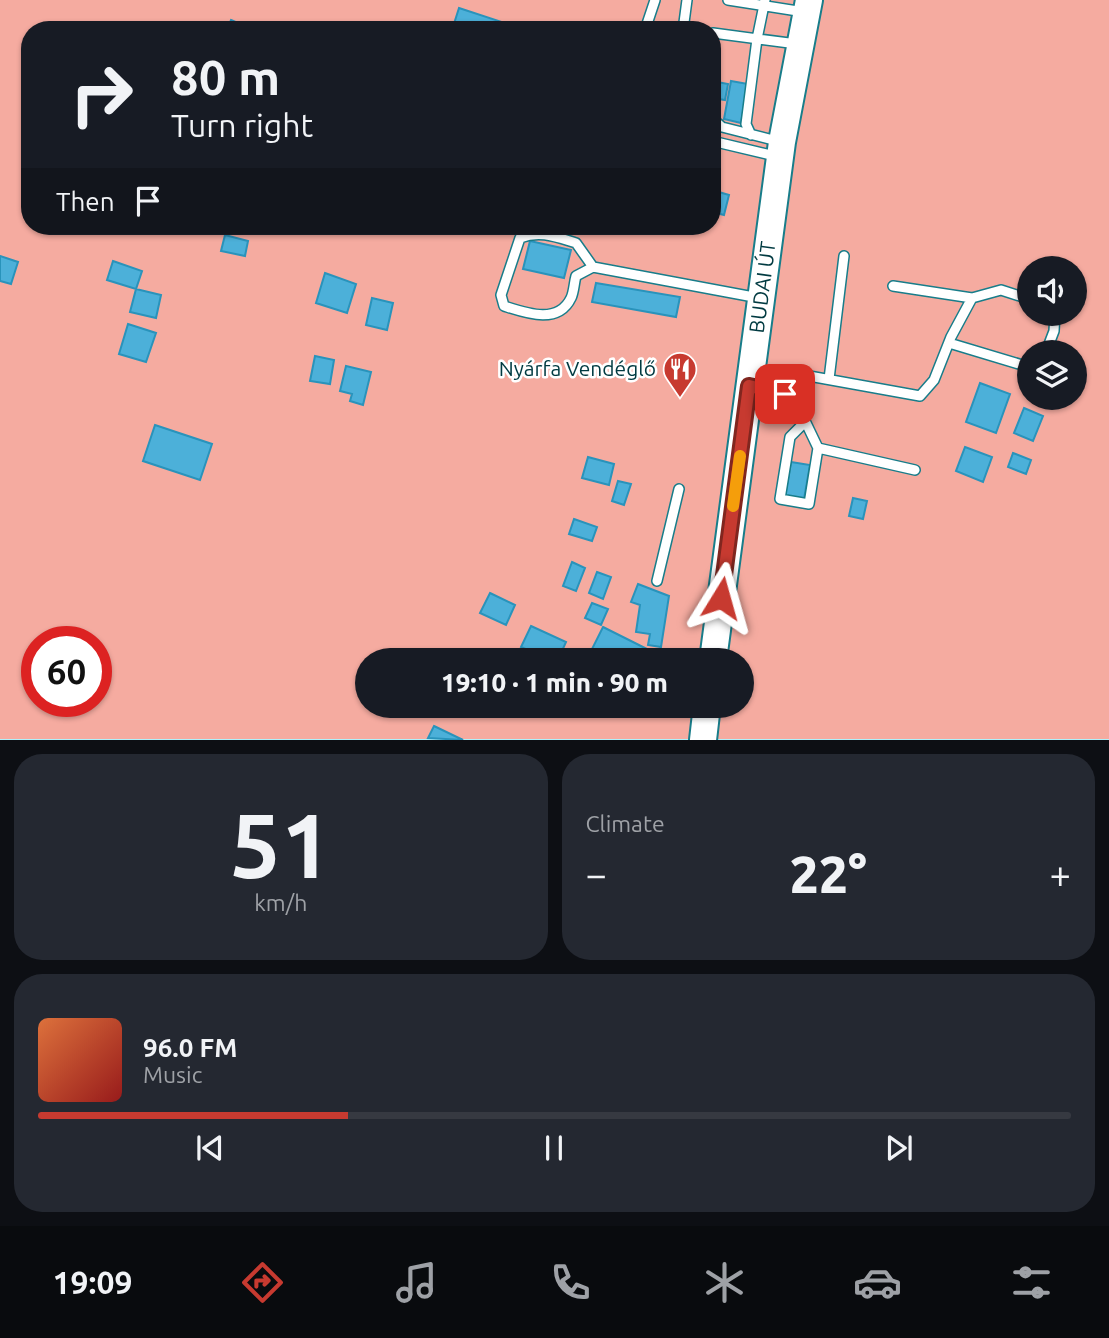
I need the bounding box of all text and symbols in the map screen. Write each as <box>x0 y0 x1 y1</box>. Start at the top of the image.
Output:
icon: right <box>56 49 147 140</box>
text: 80 m <box>171 49 280 104</box>
text: Turn right <box>171 107 313 143</box>
icon: arrive <box>129 182 167 220</box>
text: Then <box>56 187 115 216</box>
street label: BUDAI ÚT <box>744 240 780 334</box>
map controls <box>1017 256 1087 410</box>
button: sound <box>1017 256 1087 326</box>
button: layers <box>1017 340 1087 410</box>
restaurant icon: Nyárfa Vendéglő <box>661 350 699 399</box>
place label: Nyárfa Vendéglő <box>499 356 656 380</box>
pin <box>755 364 815 424</box>
icon: arrive <box>766 375 804 413</box>
position arrow <box>684 561 758 635</box>
speed limit sign: 60 <box>21 626 112 717</box>
text: 19:10 · 1 min · 90 m <box>441 668 668 697</box>
text: 51 <box>229 793 332 895</box>
text: Climate <box>586 811 665 836</box>
text: 22° <box>789 845 867 903</box>
text: − <box>586 853 607 895</box>
text: + <box>1050 853 1071 895</box>
text: km/h <box>254 890 307 915</box>
text: 96.0 FM <box>143 1033 237 1062</box>
text: Music <box>143 1062 202 1087</box>
icon: previous <box>191 1129 229 1167</box>
icon: pause <box>535 1129 573 1167</box>
icon: next <box>880 1129 918 1167</box>
icon: directions <box>238 1258 287 1307</box>
icon: music <box>392 1258 441 1307</box>
icon: phone <box>546 1258 595 1307</box>
icon: climate <box>700 1258 749 1307</box>
icon: car <box>853 1258 902 1307</box>
icon: filters <box>1007 1258 1056 1307</box>
text: 19:09 <box>52 1264 133 1300</box>

